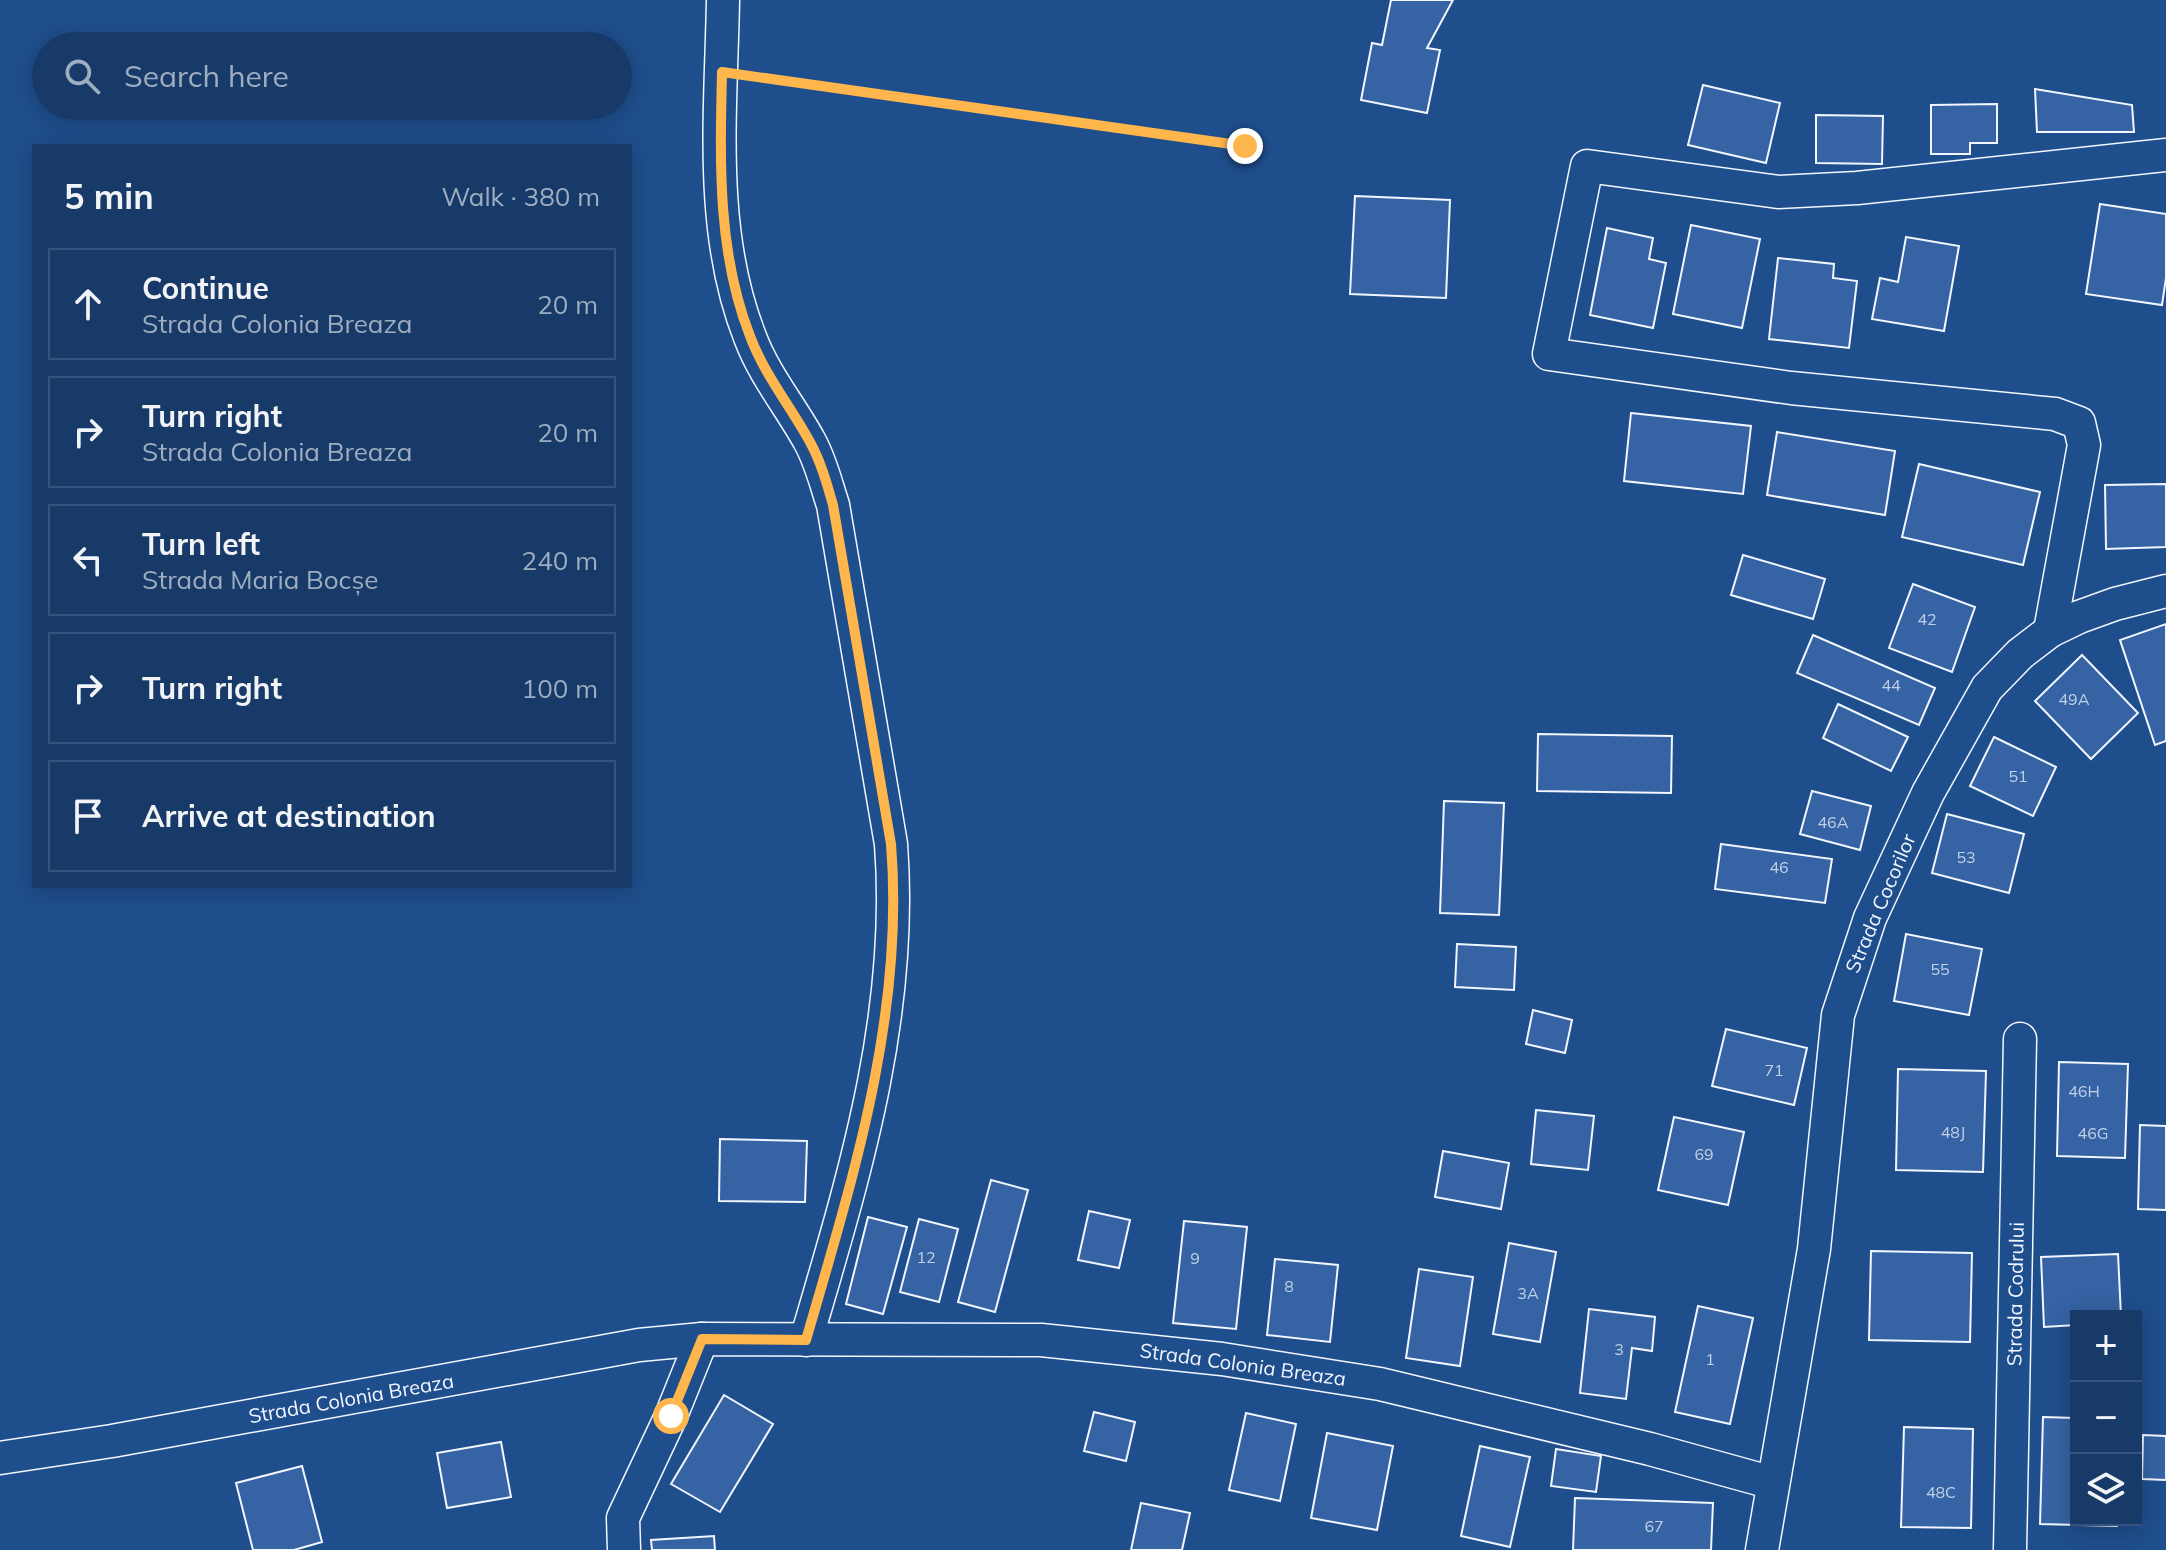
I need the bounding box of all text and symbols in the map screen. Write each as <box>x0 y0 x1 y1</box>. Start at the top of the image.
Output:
search box <box>32 32 632 120</box>
icon: search <box>60 54 104 98</box>
text: Search here <box>124 57 289 95</box>
route end <box>1227 128 1263 164</box>
text: 5 min <box>64 175 154 218</box>
text: Walk · 380 m <box>441 180 600 213</box>
text: Continue <box>142 269 269 307</box>
icon: ahead <box>66 282 110 326</box>
text: 20 m <box>537 288 598 321</box>
text: Strada Colonia Breaza <box>142 307 412 340</box>
text: Turn right <box>142 397 282 435</box>
icon: right <box>66 410 110 454</box>
text: 20 m <box>537 416 598 449</box>
text: Strada Colonia Breaza <box>142 435 412 468</box>
text: Turn left <box>142 525 260 563</box>
icon: left <box>66 538 110 582</box>
text: 240 m <box>522 544 598 577</box>
text: Strada Maria Bocșe <box>142 563 379 596</box>
house number: 42 <box>1917 609 1937 629</box>
icon: right <box>66 666 110 710</box>
text: Turn right <box>142 669 282 707</box>
text: 100 m <box>522 672 598 705</box>
house number: 44 <box>1881 675 1901 695</box>
house number: 49A <box>2059 689 2090 709</box>
house number: 51 <box>2008 766 2028 786</box>
icon: arrive <box>66 794 110 838</box>
text: Arrive at destination <box>142 797 436 835</box>
house number: 46A <box>1818 812 1849 832</box>
street label: Strada Cocorilor <box>1839 829 1921 976</box>
house number: 53 <box>1956 847 1976 867</box>
house number: 46 <box>1769 857 1789 877</box>
house number: 55 <box>1930 959 1950 979</box>
house number: 71 <box>1764 1060 1784 1080</box>
house number: 46H <box>2068 1081 2100 1101</box>
house number: 48J <box>1941 1122 1965 1142</box>
house number: 46G <box>2078 1123 2108 1143</box>
house number: 69 <box>1694 1144 1714 1164</box>
street label: Strada Codrului <box>2001 1222 2029 1366</box>
house number: 12 <box>916 1247 936 1267</box>
house number: 9 <box>1190 1248 1200 1268</box>
house number: 8 <box>1284 1276 1294 1296</box>
house number: 3A <box>1517 1283 1539 1303</box>
map controls <box>2070 1310 2142 1526</box>
button: + <box>2070 1310 2142 1382</box>
street label: Strada Colonia Breaza <box>1138 1337 1348 1391</box>
house number: 3 <box>1614 1339 1624 1359</box>
house number: 1 <box>1705 1349 1715 1369</box>
street label: Strada Colonia Breaza <box>246 1368 456 1428</box>
button: − <box>2070 1382 2142 1454</box>
route start <box>653 1398 689 1434</box>
button: layers <box>2070 1454 2142 1526</box>
house number: 48C <box>1926 1482 1956 1502</box>
house number: 67 <box>1644 1516 1664 1536</box>

